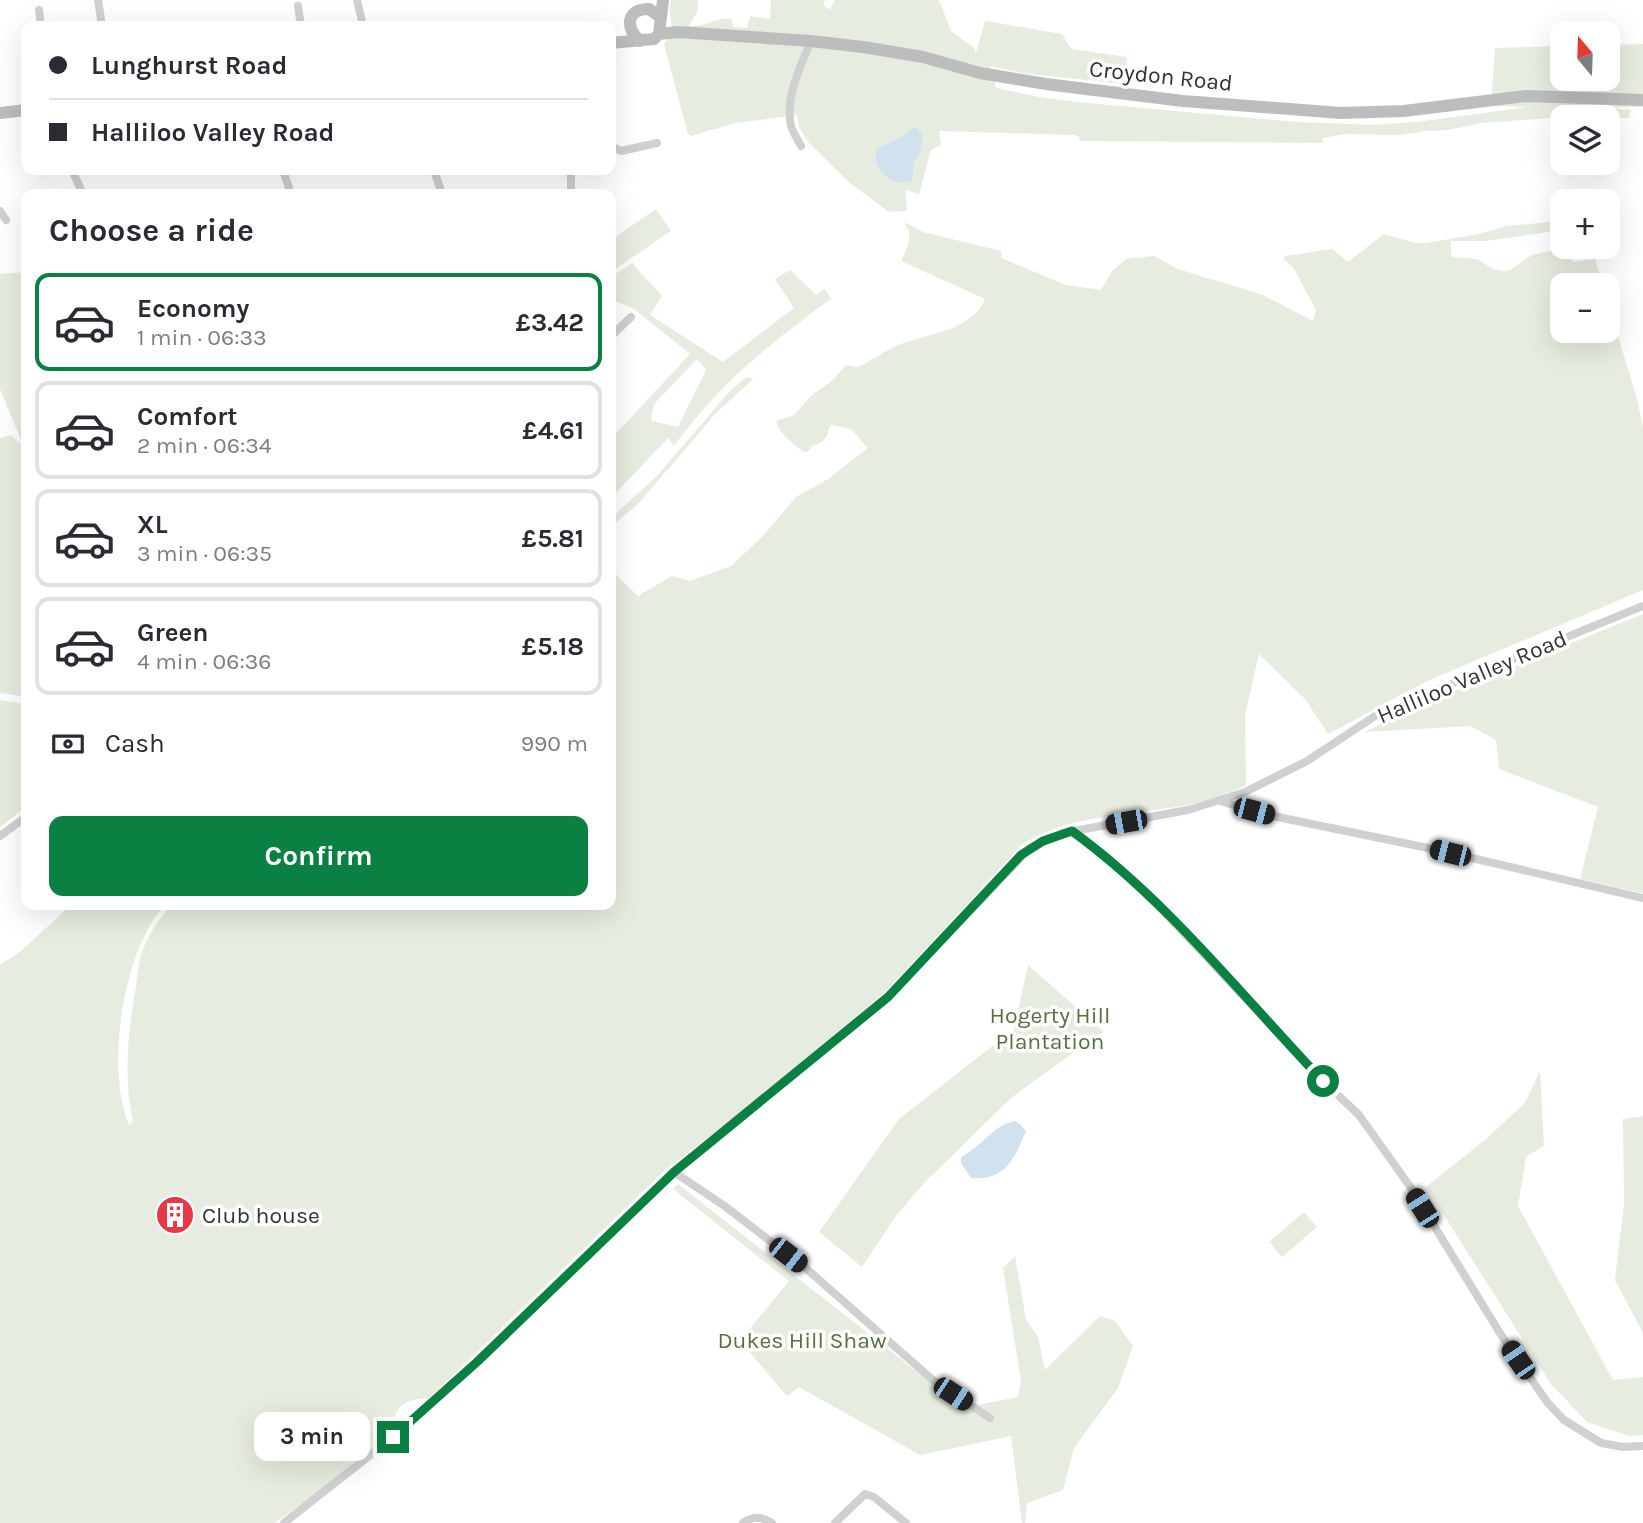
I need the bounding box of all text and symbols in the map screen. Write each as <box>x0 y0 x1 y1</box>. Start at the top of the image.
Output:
north arrow <box>1550 21 1620 91</box>
map controls <box>1550 21 1620 343</box>
text: Lunghurst Road <box>91 50 287 81</box>
street label: Croydon Road <box>1088 55 1234 97</box>
button: layers <box>1550 105 1620 175</box>
text: Halliloo Valley Road <box>91 117 335 148</box>
button: + <box>1550 189 1620 259</box>
text: Choose a ride <box>49 212 254 249</box>
button: − <box>1550 273 1620 343</box>
icon: car <box>53 291 116 354</box>
text: Economy <box>137 293 249 324</box>
text: £3.42 <box>515 307 584 338</box>
text: 1 min · 06:33 <box>137 324 267 351</box>
icon: car <box>53 399 116 462</box>
text: Comfort <box>137 401 238 432</box>
text: £4.61 <box>522 415 584 446</box>
text: 2 min · 06:34 <box>137 432 272 459</box>
icon: car <box>53 507 116 570</box>
text: XL <box>137 509 168 540</box>
text: £5.81 <box>522 523 584 554</box>
text: 3 min · 06:35 <box>137 540 272 567</box>
icon: car <box>53 615 116 678</box>
text: Green <box>137 617 209 648</box>
street label: Halliloo Valley Road <box>1373 625 1571 729</box>
text: £5.18 <box>522 631 584 662</box>
text: 4 min · 06:36 <box>137 648 271 675</box>
icon: cash <box>49 725 87 763</box>
text: Cash <box>105 728 165 759</box>
text: 990 m <box>521 730 588 757</box>
car <box>1231 795 1278 827</box>
car <box>1104 808 1149 836</box>
button: Confirm <box>49 816 588 896</box>
car <box>1428 838 1473 868</box>
park label: Hogerty Hill Plantation <box>990 1002 1110 1055</box>
route start <box>1307 1065 1339 1097</box>
car <box>1402 1185 1443 1231</box>
building icon: Club house <box>154 1194 196 1236</box>
place label: Club house <box>202 1202 320 1229</box>
car <box>765 1234 812 1276</box>
park label: Dukes Hill Shaw <box>717 1327 887 1354</box>
car <box>1498 1337 1539 1383</box>
car <box>930 1374 977 1414</box>
callout: 3 min <box>253 1412 368 1462</box>
route end <box>377 1421 409 1453</box>
text: 3 min <box>280 1423 344 1450</box>

